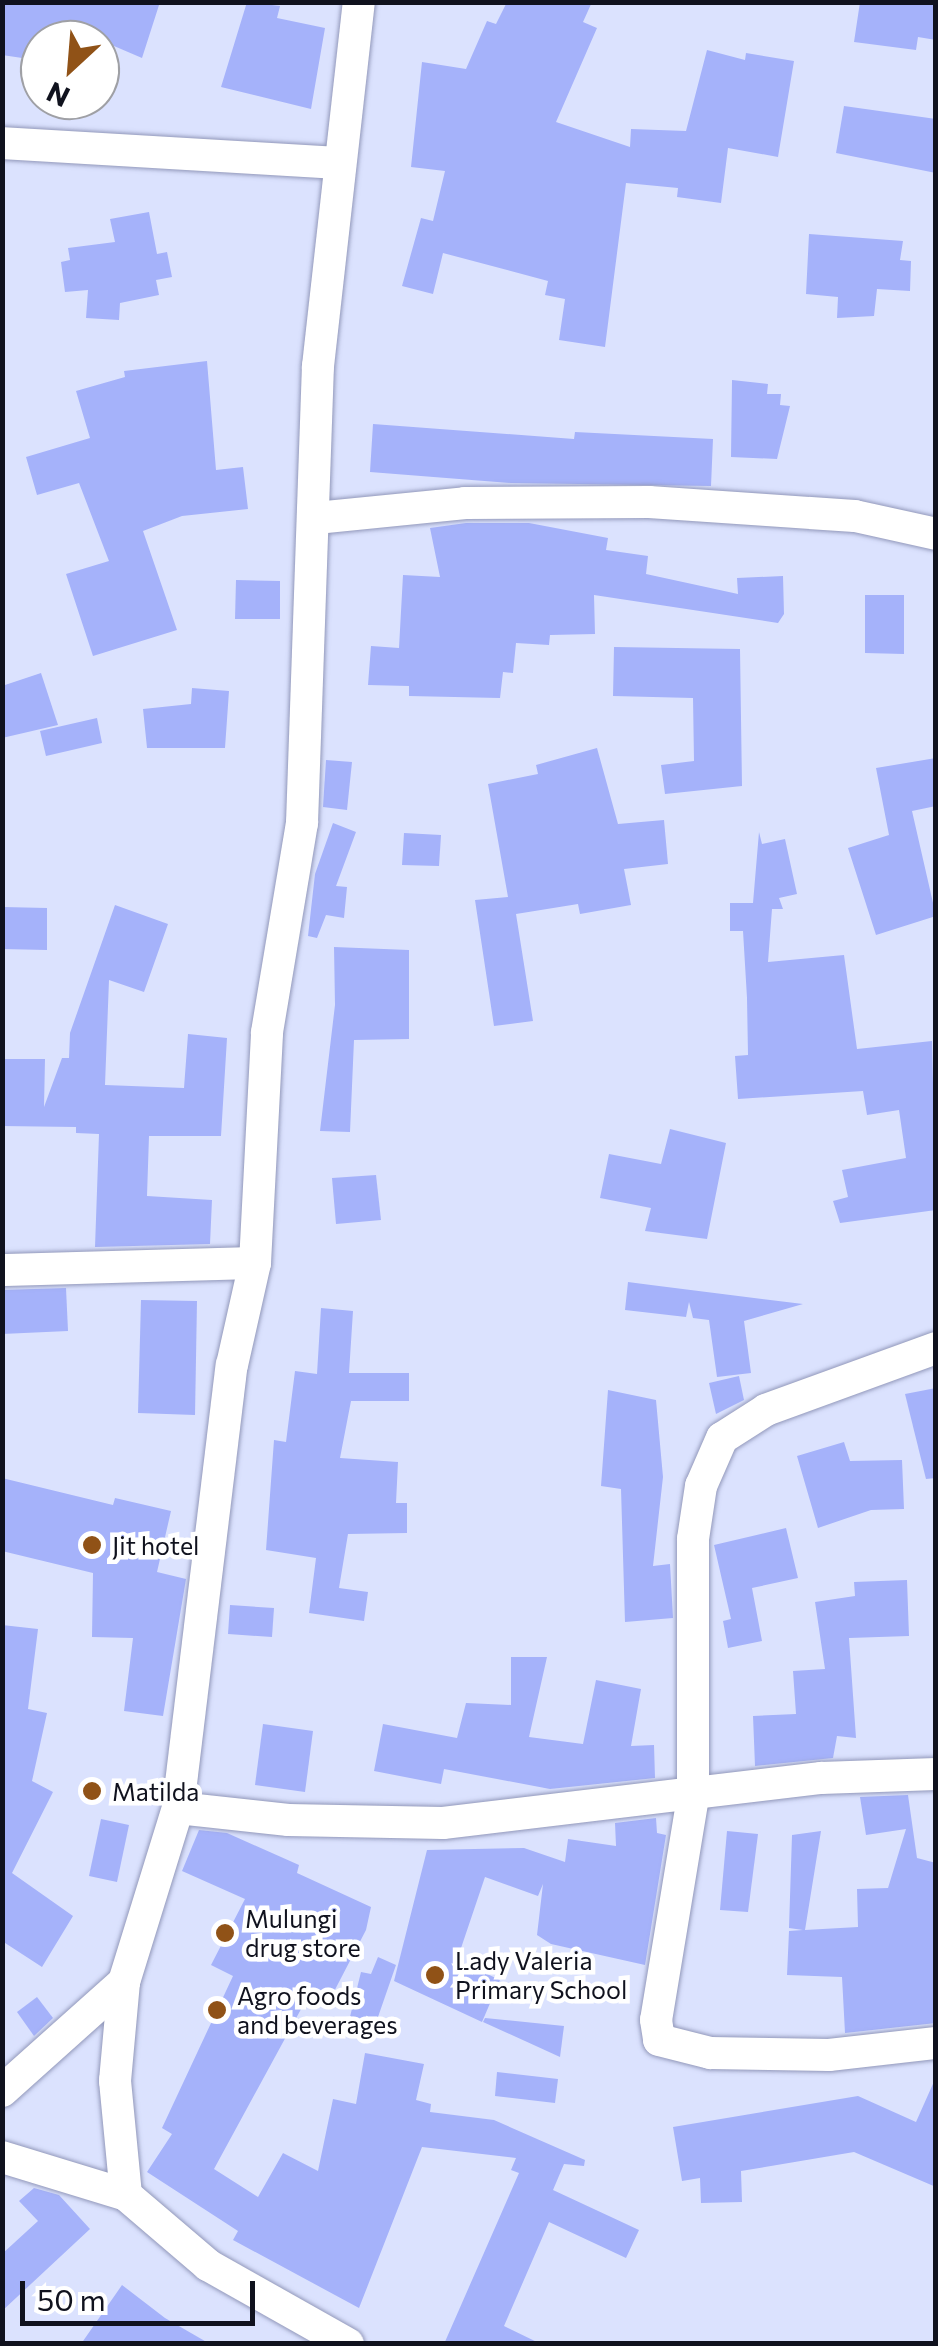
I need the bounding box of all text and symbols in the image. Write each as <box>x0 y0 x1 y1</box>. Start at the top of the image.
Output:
north arrow <box>20 20 120 120</box>
text: N <box>41 75 75 115</box>
place label: Jit hotel <box>112 1530 199 1560</box>
marker: Jit hotel <box>81 1534 103 1556</box>
place label: Matilda <box>112 1776 199 1806</box>
marker: Matilda <box>81 1780 103 1802</box>
place label: Mulungi drug store <box>245 1904 361 1963</box>
marker: Mulungi drug store <box>214 1922 236 1944</box>
place label: Lady Valeria Primary School <box>455 1946 627 2005</box>
marker: Lady Valeria Primary School <box>424 1964 446 1986</box>
place label: Agro foods and beverages <box>237 1981 398 2040</box>
marker: Agro foods and beverages <box>206 1999 228 2021</box>
scale bar <box>25 2261 260 2323</box>
text: 50 m <box>37 2280 106 2317</box>

